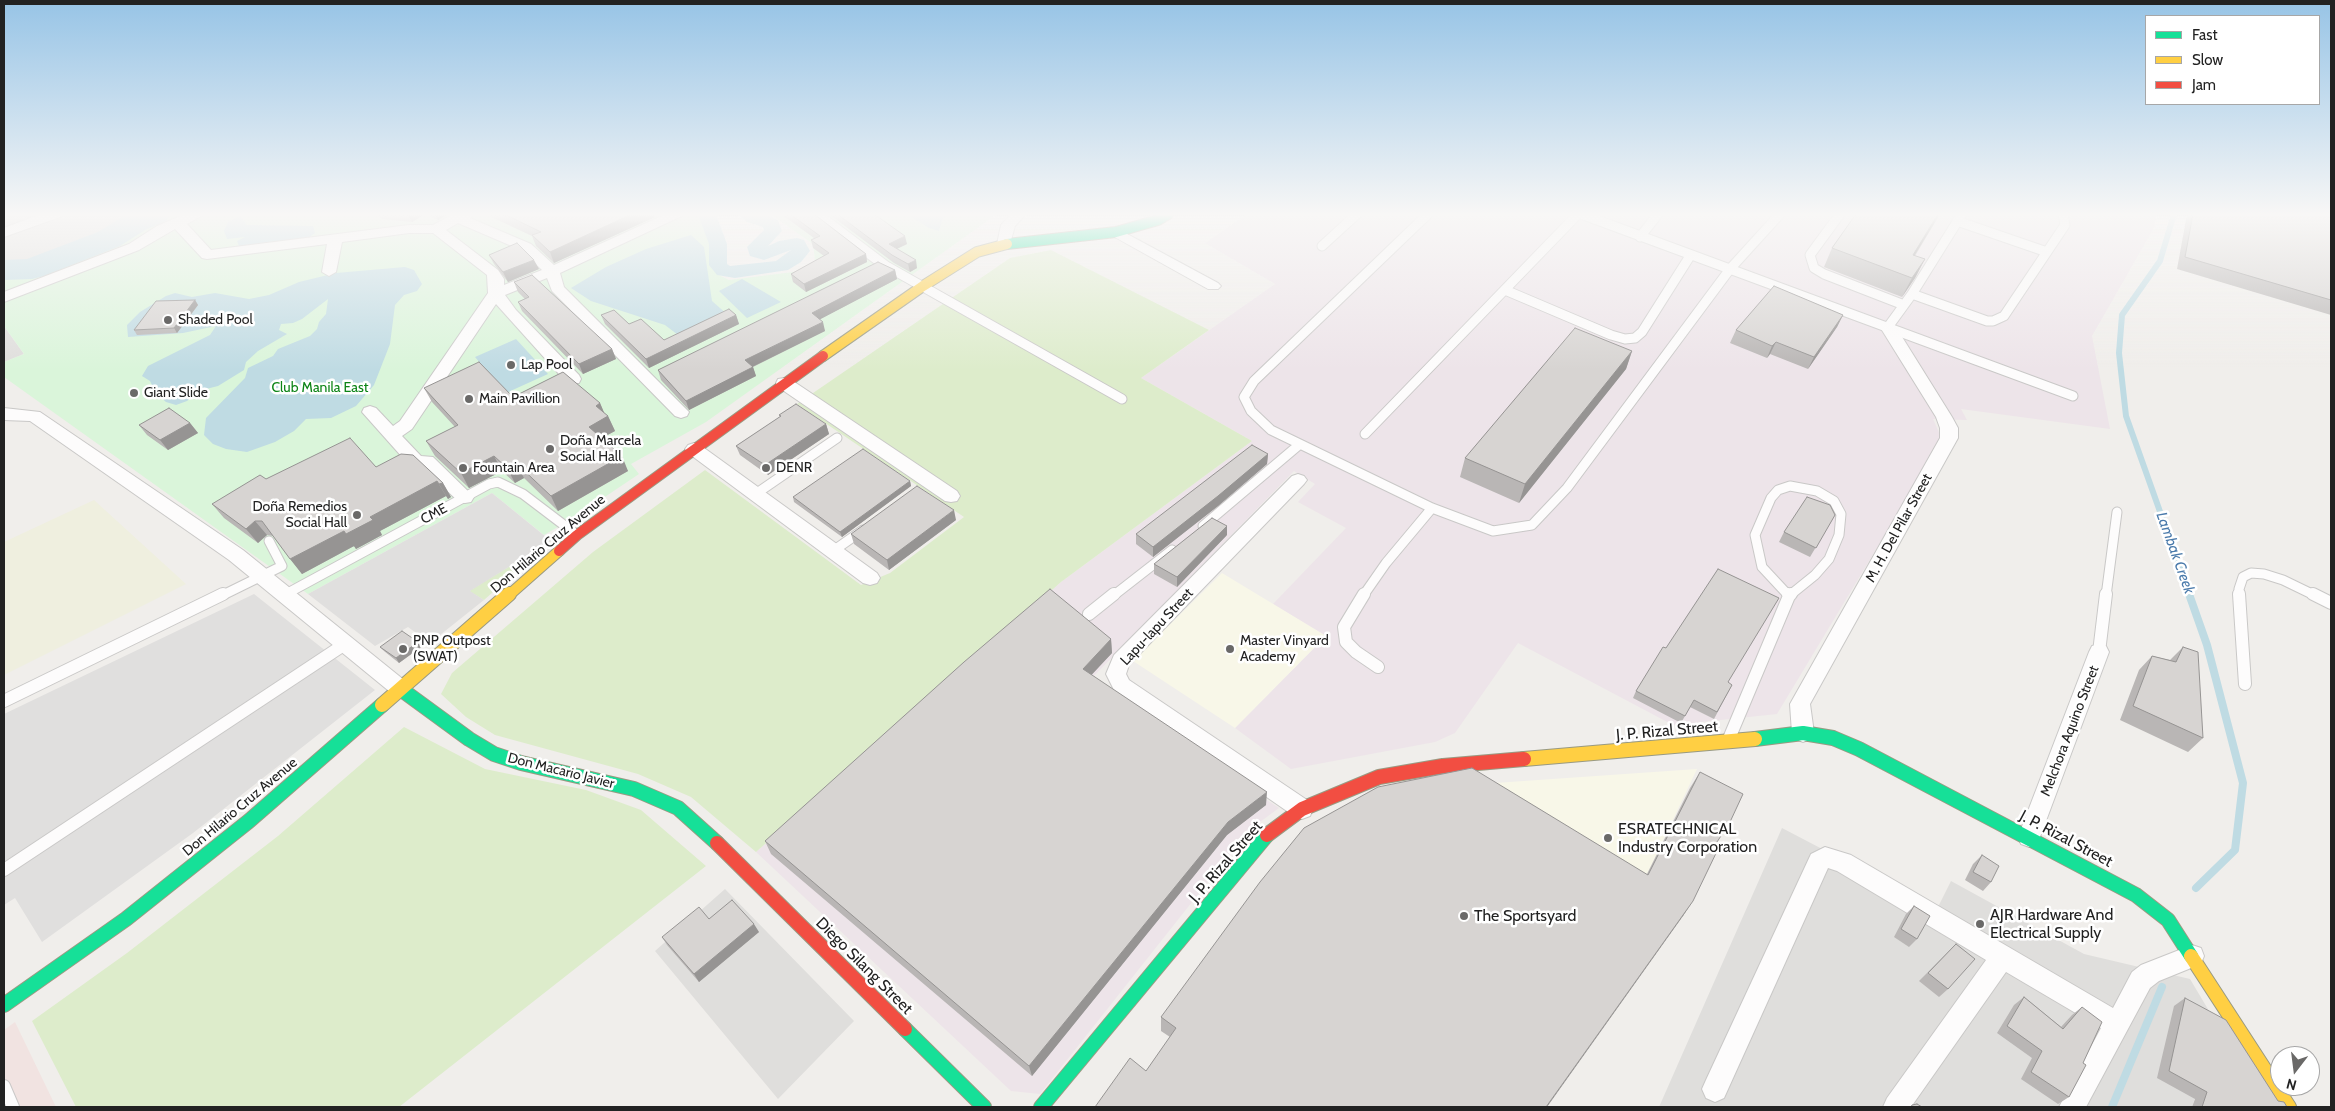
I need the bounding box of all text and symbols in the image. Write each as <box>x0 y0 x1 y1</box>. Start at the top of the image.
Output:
legend <box>2145 15 2320 105</box>
text: Fast <box>2192 26 2217 44</box>
text: Slow <box>2192 51 2223 69</box>
text: Jam <box>2192 76 2216 94</box>
place label: Shaded Pool <box>178 312 253 328</box>
marker: Shaded Pool <box>162 314 174 326</box>
place label: Lap Pool <box>521 357 572 373</box>
marker: Lap Pool <box>505 359 517 371</box>
park label: Club Manila East <box>271 380 369 396</box>
place label: Giant Slide <box>144 385 208 401</box>
marker: Giant Slide <box>128 387 140 399</box>
place label: Main Pavillion <box>479 391 560 407</box>
marker: Main Pavillion <box>463 393 475 405</box>
place label: Doña Marcela Social Hall <box>560 433 641 466</box>
marker: Doña Marcela Social Hall <box>544 443 556 455</box>
place label: Fountain Area <box>473 460 555 476</box>
place label: DENR <box>776 460 812 476</box>
marker: Fountain Area <box>457 462 469 474</box>
marker: DENR <box>760 462 772 474</box>
street label: M. H. Del Pilar Street <box>1862 471 1936 585</box>
street label: Don Hilario Cruz Avenue <box>487 491 609 597</box>
place label: Doña Remedios Social Hall <box>252 499 347 532</box>
street label: CME <box>418 500 450 528</box>
marker: Doña Remedios Social Hall <box>351 509 363 521</box>
water label: Lambak Creek <box>2152 510 2198 596</box>
street label: Lapu-lapu Street <box>1117 585 1197 669</box>
place label: PNP Outpost (SWAT) <box>413 633 491 666</box>
place label: Master Vinyard Academy <box>1240 633 1329 666</box>
marker: PNP Outpost (SWAT) <box>397 643 409 655</box>
marker: Master Vinyard Academy <box>1224 643 1236 655</box>
street label: Melchora Aquino Street <box>2037 663 2103 799</box>
street label: J. P. Rizal Street <box>1615 717 1719 745</box>
street label: Don Macario Javier <box>506 750 616 792</box>
street label: Don Hilario Cruz Avenue <box>179 754 301 860</box>
street label: J. P. Rizal Street <box>2016 806 2116 872</box>
street label: J. P. Rizal Street <box>1185 817 1267 907</box>
place label: ESRATECHNICAL Industry Corporation <box>1618 819 1757 857</box>
marker: ESRATECHNICAL Industry Corporation <box>1602 832 1614 844</box>
place label: AJR Hardware And Electrical Supply <box>1990 905 2113 943</box>
place label: The Sportsyard <box>1474 906 1576 926</box>
marker: The Sportsyard <box>1458 910 1470 922</box>
street label: Diego Silang Street <box>812 914 916 1018</box>
marker: AJR Hardware And Electrical Supply <box>1974 918 1986 930</box>
north arrow <box>2270 1046 2320 1096</box>
text: N <box>2284 1075 2298 1094</box>

